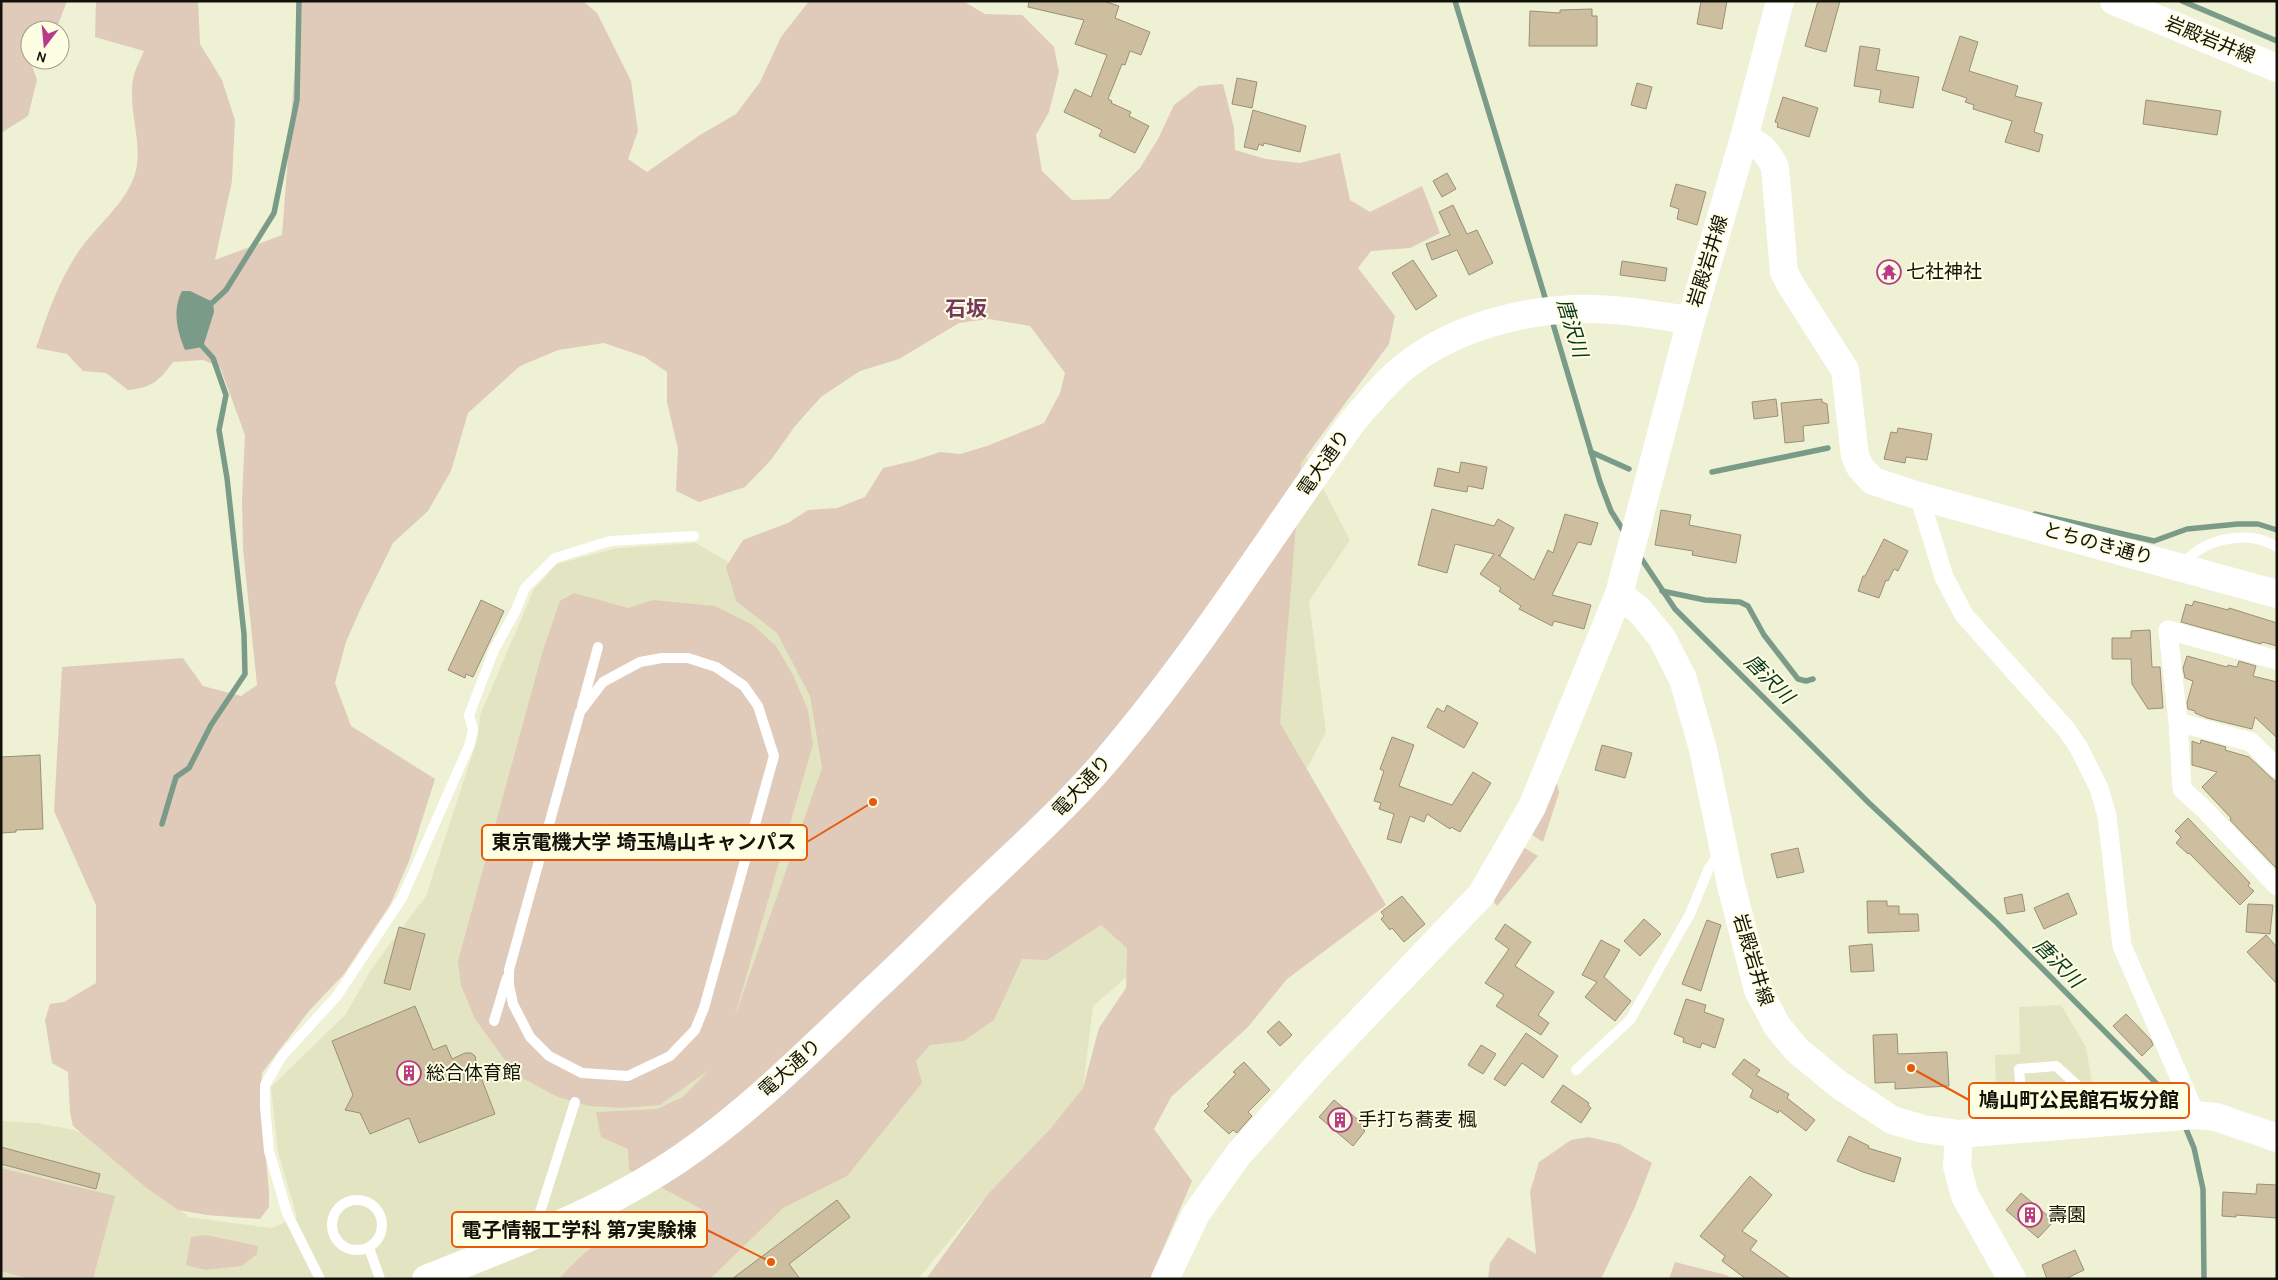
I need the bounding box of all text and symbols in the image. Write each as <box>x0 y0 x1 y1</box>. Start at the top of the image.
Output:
street label: 岩殿岩井線 <box>2162 12 2258 68</box>
north arrow <box>20 20 70 70</box>
text: N <box>34 47 49 67</box>
street label: 岩殿岩井線 <box>1684 212 1732 310</box>
temple icon: 七社神社 <box>1876 259 1902 285</box>
place label: 七社神社 <box>1906 261 1982 283</box>
water label: 唐沢川 <box>1552 296 1592 362</box>
district label: 石坂 <box>945 297 987 321</box>
street label: 電大通り <box>1293 426 1355 500</box>
street label: とちのき通り <box>2040 519 2156 569</box>
water label: 唐沢川 <box>1740 650 1800 710</box>
street label: 電大通り <box>1048 751 1116 821</box>
callout: 東京電機大学 埼玉鳩山キャンパス <box>482 825 807 860</box>
text: 東京電機大学 埼玉鳩山キャンパス <box>491 831 797 854</box>
street label: 岩殿岩井線 <box>1729 911 1777 1009</box>
water label: 唐沢川 <box>2029 934 2089 994</box>
street label: 電大通り <box>754 1034 826 1102</box>
building icon: 総合体育館 <box>396 1060 422 1086</box>
place label: 総合体育館 <box>426 1062 521 1084</box>
callout: 鳩山町公民館石坂分館 <box>1969 1083 2189 1118</box>
text: 鳩山町公民館石坂分館 <box>1979 1089 2179 1112</box>
building icon: 手打ち蕎麦 楓 <box>1327 1107 1353 1133</box>
place label: 手打ち蕎麦 楓 <box>1358 1109 1478 1131</box>
building icon: 壽園 <box>2017 1202 2043 1228</box>
place label: 壽園 <box>2048 1204 2086 1226</box>
callout: 電子情報工学科 第7実験棟 <box>452 1212 707 1247</box>
text: 電子情報工学科 第7実験棟 <box>461 1219 697 1242</box>

